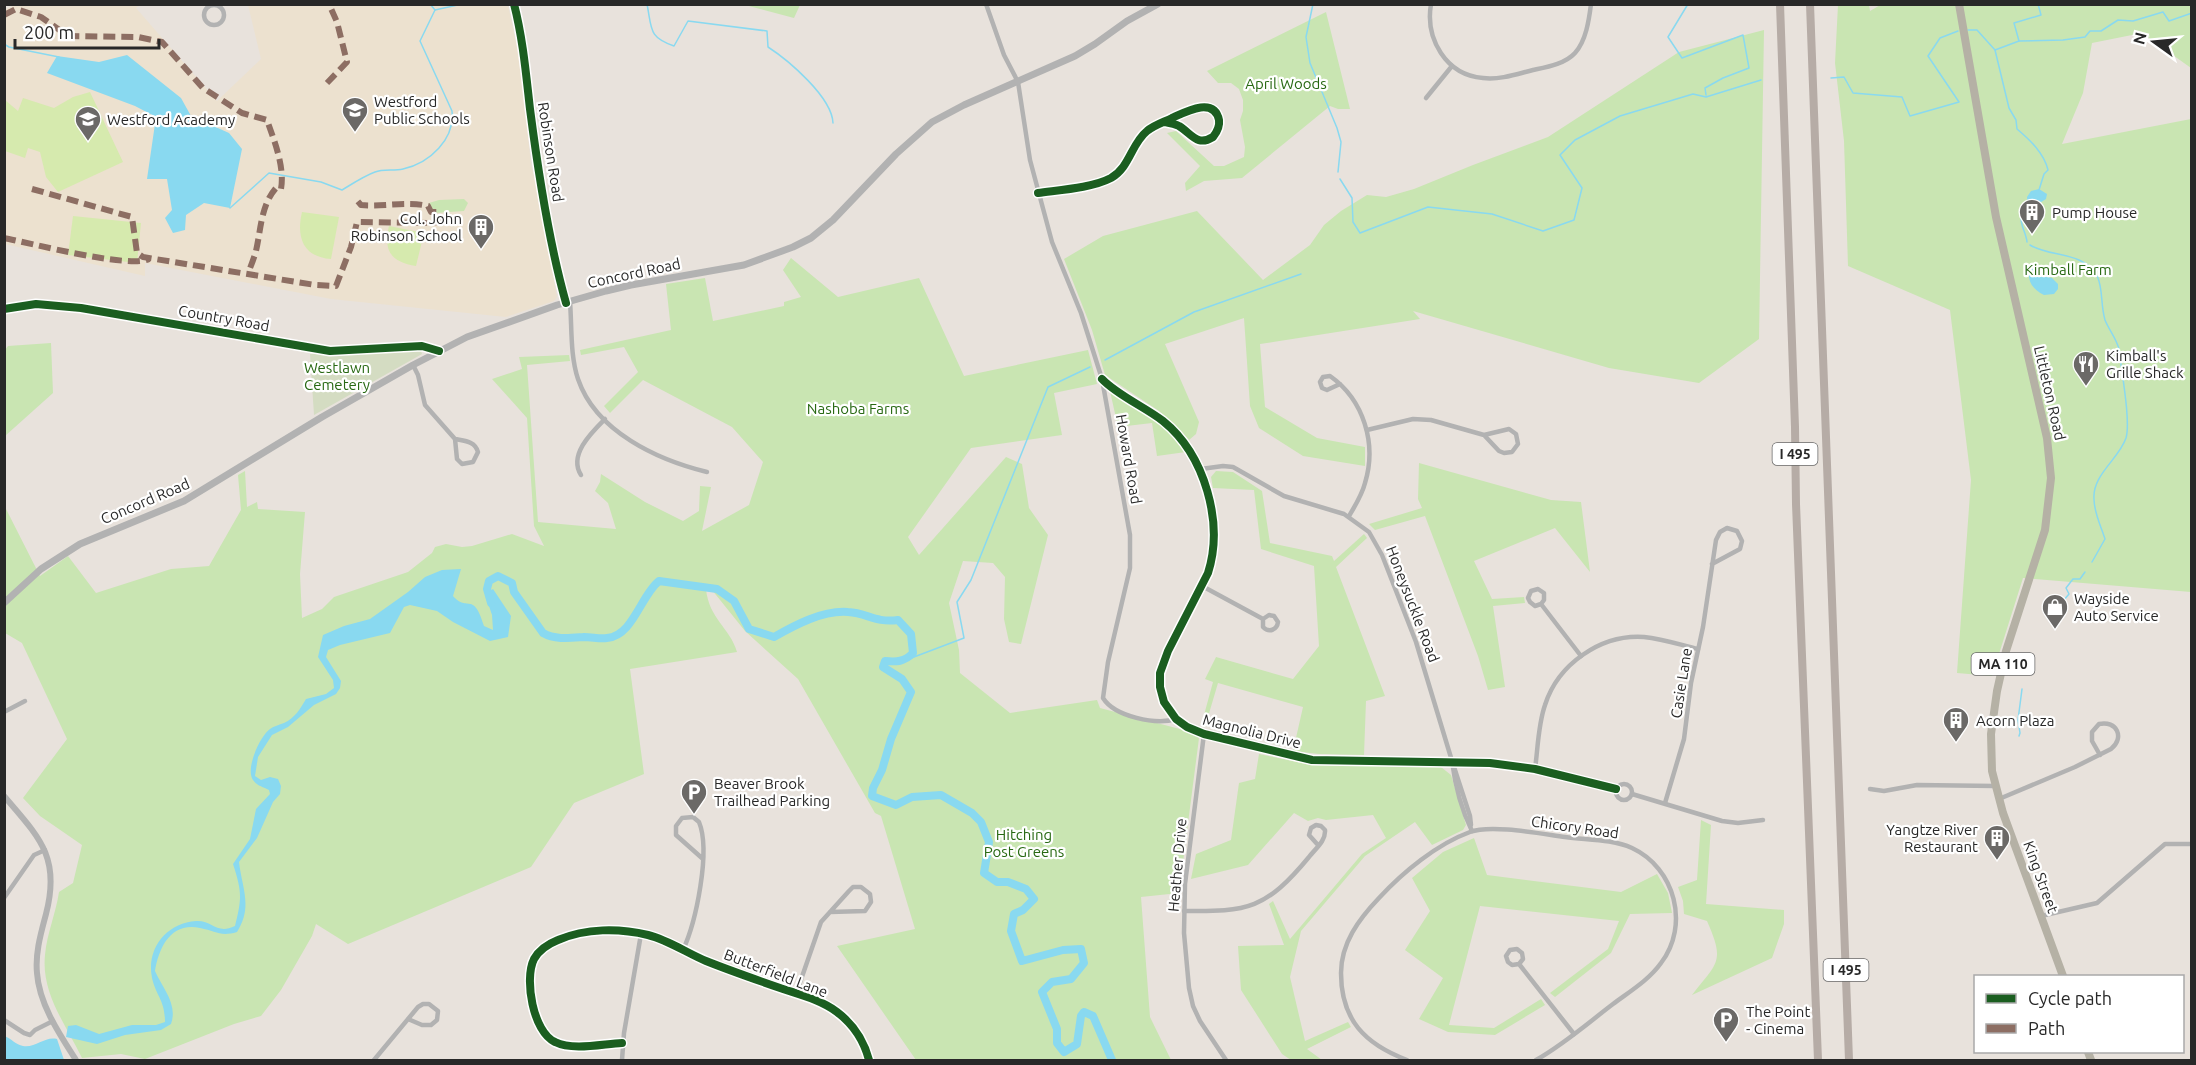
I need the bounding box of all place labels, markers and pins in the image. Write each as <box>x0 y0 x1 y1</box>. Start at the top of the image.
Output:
place label: Westford Public Schools <box>374 93 470 127</box>
school or university icon: Westford Public Schools <box>340 95 370 133</box>
school or university icon: Westford Academy <box>73 104 103 142</box>
place label: Westford Academy <box>107 111 235 128</box>
building icon: Pump House <box>2017 197 2047 235</box>
place label: Pump House <box>2052 204 2137 221</box>
place label: Col. John Robinson School <box>351 210 462 244</box>
building icon: Col. John Robinson School <box>466 212 496 250</box>
place label: Kimball's Grille Shack <box>2106 347 2184 381</box>
restaurant icon: Kimball's Grille Shack <box>2071 349 2101 387</box>
place label: Wayside Auto Service <box>2074 590 2159 624</box>
shop icon: Wayside Auto Service <box>2040 592 2070 630</box>
building icon: Acorn Plaza <box>1941 705 1971 743</box>
place label: Acorn Plaza <box>1976 712 2054 729</box>
place label: Beaver Brook Trailhead Parking <box>714 775 830 809</box>
parking icon: Beaver Brook Trailhead Parking <box>679 777 709 815</box>
place label: Yangtze River Restaurant <box>1886 821 1978 855</box>
building icon: Yangtze River Restaurant <box>1982 823 2012 861</box>
place label: The Point - Cinema <box>1746 1003 1810 1037</box>
parking icon: The Point - Cinema <box>1711 1005 1741 1043</box>

